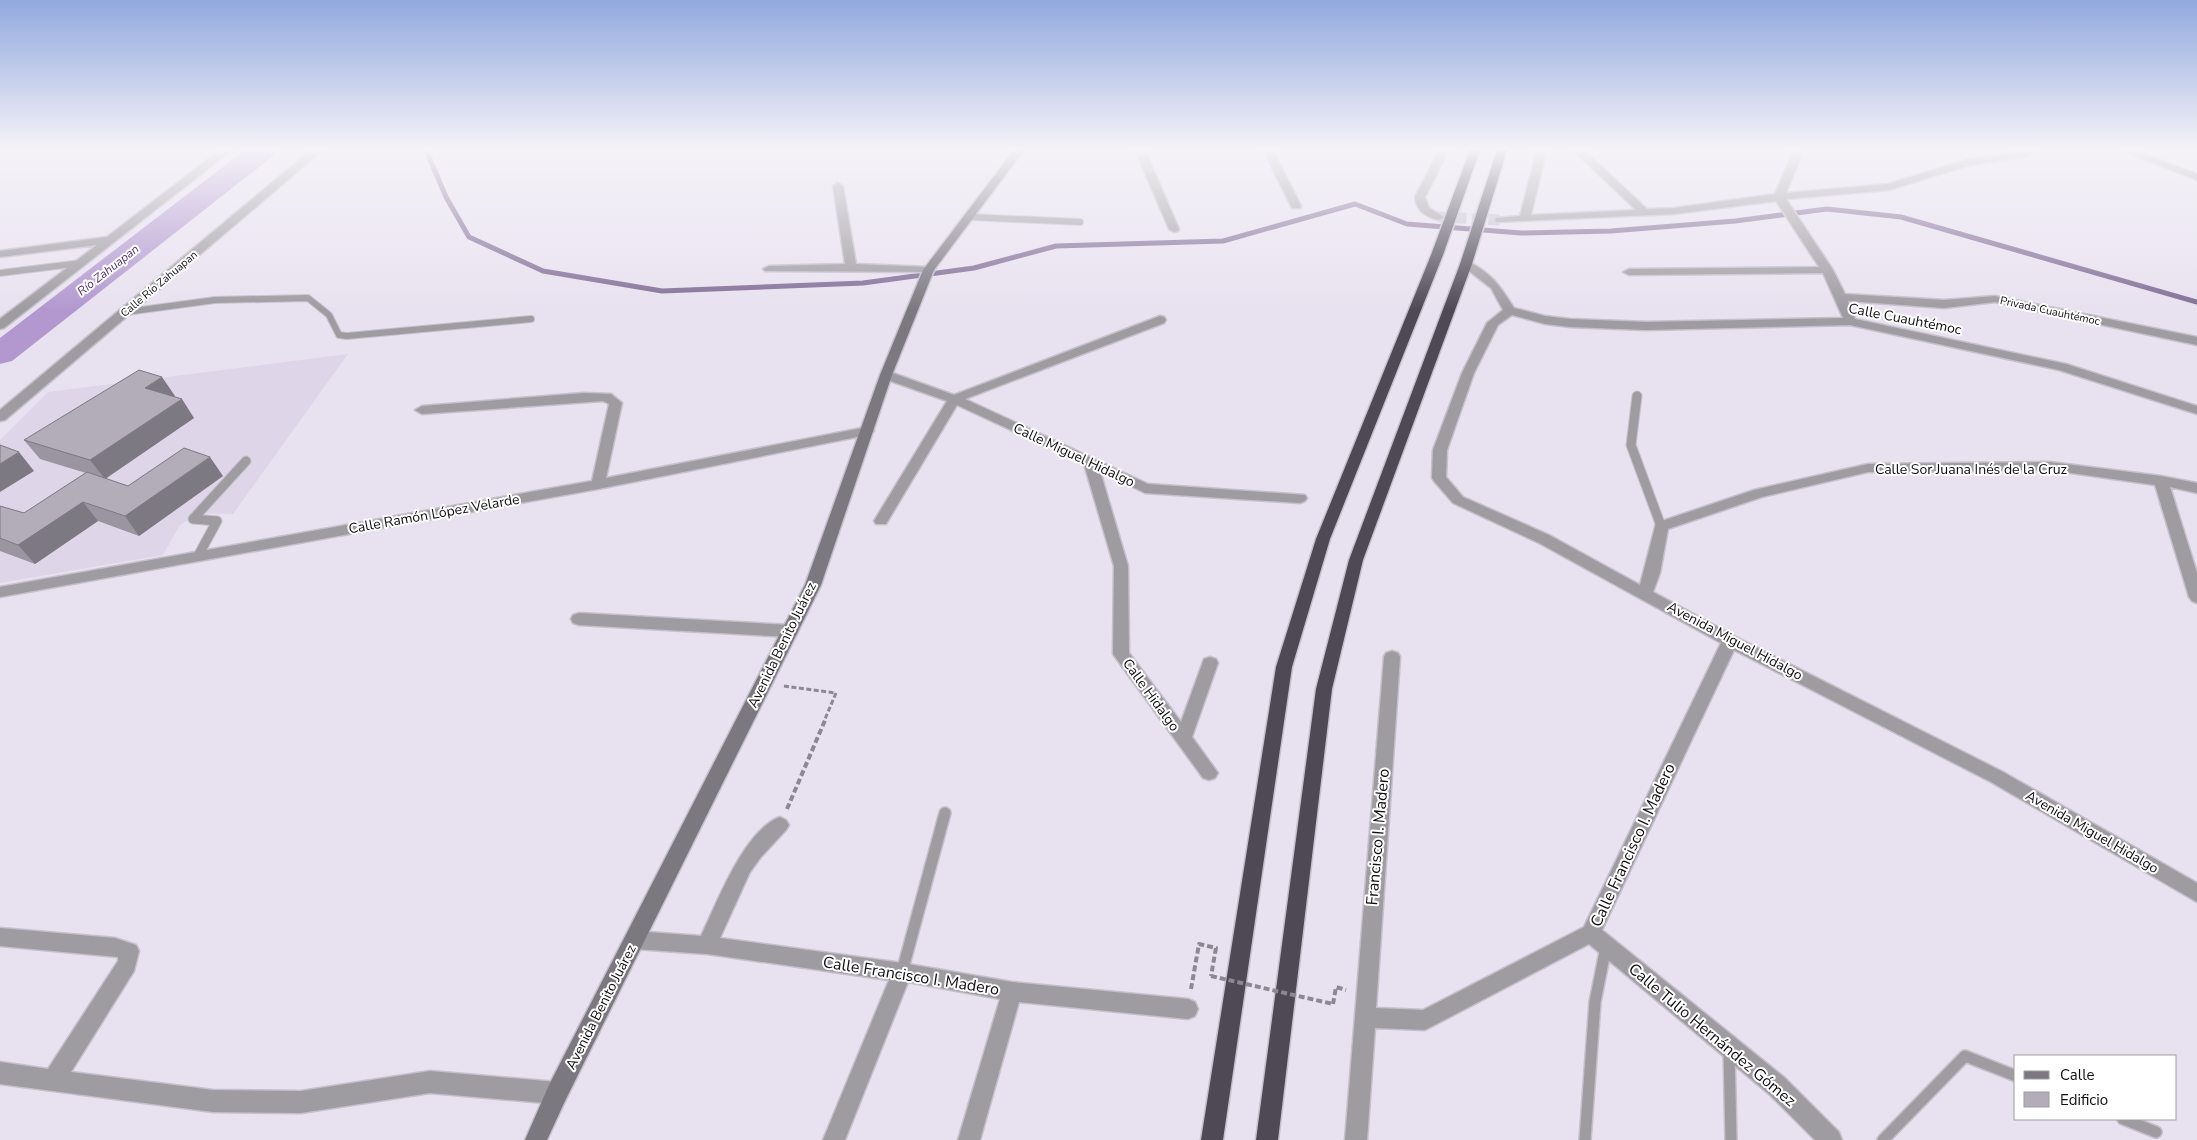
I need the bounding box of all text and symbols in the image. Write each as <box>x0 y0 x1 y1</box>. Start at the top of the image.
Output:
water label: Río Zahuapan <box>74 241 142 299</box>
street label: Calle Río Zahuapan <box>117 247 201 321</box>
street label: Privada Cuauhtémoc <box>1999 293 2101 329</box>
street label: Calle Cuauhtémoc <box>1847 299 1964 339</box>
street label: Calle Miguel Hidalgo <box>1010 419 1138 492</box>
street label: Calle Sor Juana Inés de la Cruz <box>1875 460 2068 479</box>
street label: Calle Ramón López Velarde <box>347 490 521 538</box>
street label: Avenida Benito Juárez <box>743 578 821 711</box>
street label: Avenida Miguel Hidalgo <box>1664 597 1806 685</box>
street label: Calle Hidalgo <box>1118 655 1184 735</box>
street label: Calle Francisco I. Madero <box>1585 759 1681 930</box>
street label: Francisco I. Madero <box>1361 768 1395 906</box>
street label: Avenida Miguel Hidalgo <box>2022 786 2162 878</box>
street label: Avenida Benito Juárez <box>561 941 641 1073</box>
street label: Calle Francisco I. Madero <box>821 951 1001 1001</box>
street label: Calle Tulio Hernández Gómez <box>1624 958 1800 1112</box>
legend <box>2014 1055 2177 1120</box>
text: Calle <box>2060 1065 2095 1085</box>
text: Edificio <box>2060 1090 2108 1110</box>

